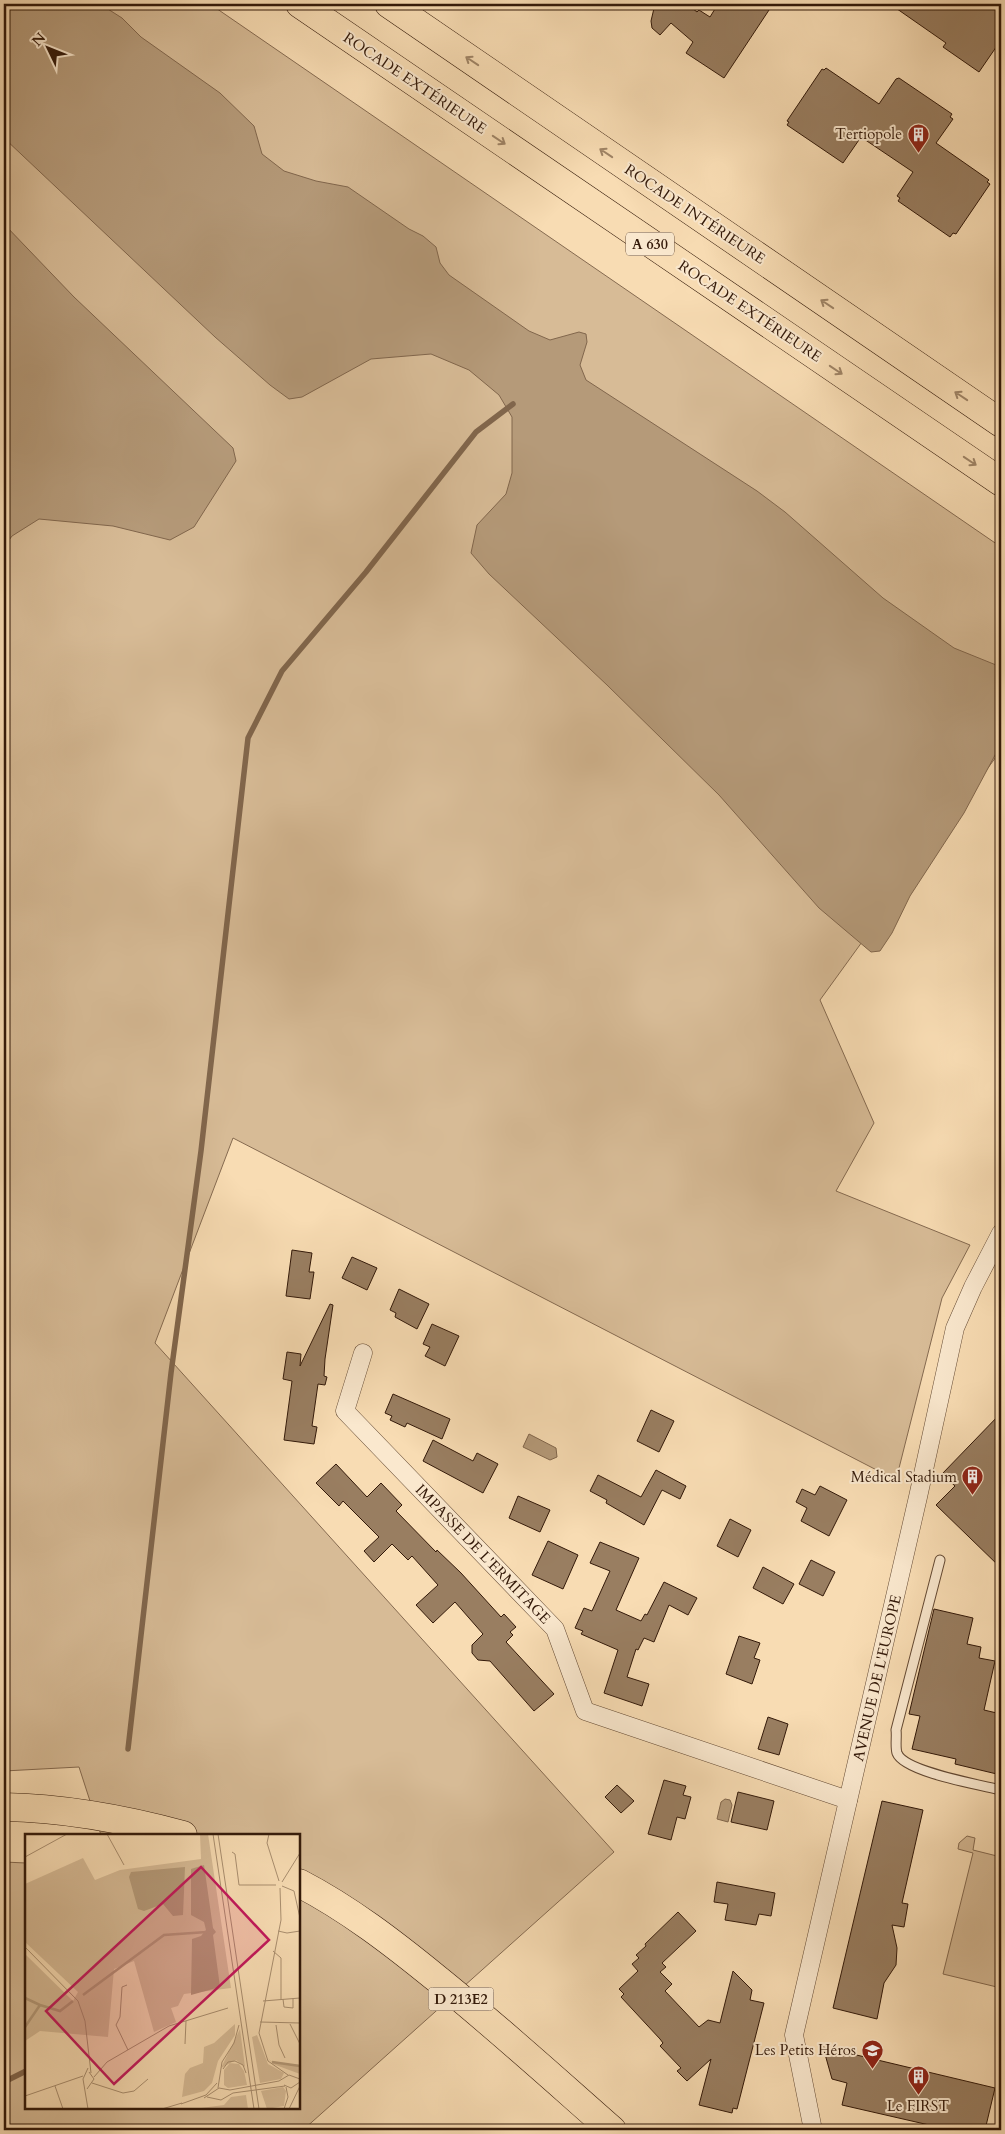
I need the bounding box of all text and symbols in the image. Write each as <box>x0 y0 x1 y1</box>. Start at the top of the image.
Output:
north arrow <box>22 22 72 72</box>
street label: ROCADE EXTÉRIEURE <box>339 27 491 139</box>
text: N <box>28 29 50 50</box>
one-way arrow <box>465 56 479 66</box>
building icon: Tertiopole <box>906 122 930 153</box>
place label: Tertiopole <box>835 124 902 144</box>
one-way arrow <box>492 135 506 145</box>
one-way arrow <box>599 148 613 158</box>
street label: ROCADE INTÉRIEURE <box>621 159 769 269</box>
road number: A 630 <box>626 232 674 255</box>
street label: ROCADE EXTÉRIEURE <box>674 255 826 367</box>
one-way arrow <box>820 299 834 309</box>
one-way arrow <box>829 365 843 375</box>
one-way arrow <box>954 391 968 401</box>
one-way arrow <box>963 456 977 466</box>
building icon: Médical Stadium <box>961 1465 985 1496</box>
place label: Médical Stadium <box>851 1467 957 1487</box>
street label: IMPASSE DE L'ERMITAGE <box>411 1480 555 1628</box>
street label: AVENUE DE L'EUROPE <box>848 1593 906 1763</box>
inset map <box>25 1834 300 2109</box>
road number: D 213E2 <box>428 1988 494 2010</box>
school or university icon: Les Petits Héros <box>860 2038 884 2069</box>
place label: Les Petits Héros <box>755 2040 856 2060</box>
building icon: Le FIRST <box>906 2065 930 2096</box>
place label: Le FIRST <box>887 2096 949 2116</box>

